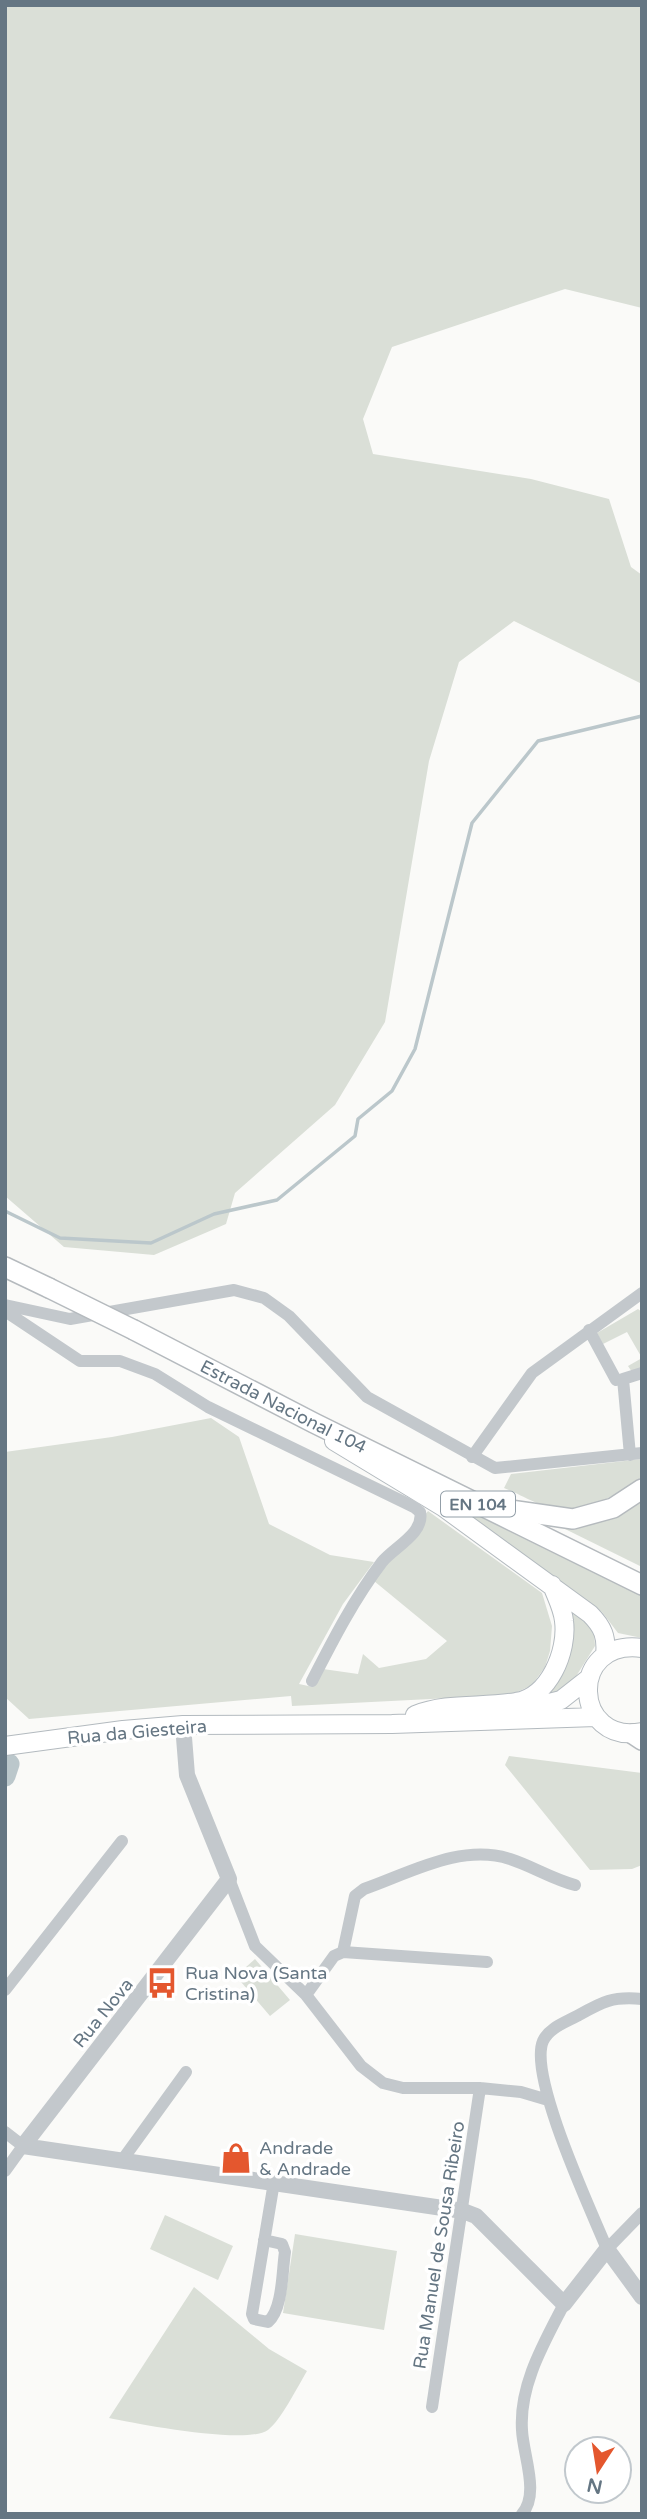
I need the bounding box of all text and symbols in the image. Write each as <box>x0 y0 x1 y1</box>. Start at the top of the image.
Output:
street label: Estrada Nacional 104 <box>197 1355 370 1458</box>
road number: EN 104 <box>441 1492 515 1516</box>
street label: Rua da Giesteira <box>66 1715 208 1749</box>
place label: Rua Nova (Santa Cristina) <box>185 1962 327 2005</box>
bus stop icon: Rua Nova (Santa Cristina) <box>145 1966 179 2000</box>
street label: Rua Nova <box>68 1974 138 2052</box>
street label: Rua Manuel de Sousa Ribeiro <box>409 2119 469 2371</box>
place label: Andrade & Andrade <box>259 2137 351 2180</box>
shop icon: Andrade & Andrade <box>219 2141 253 2175</box>
north arrow <box>563 2435 633 2505</box>
text: N <box>585 2473 604 2498</box>

